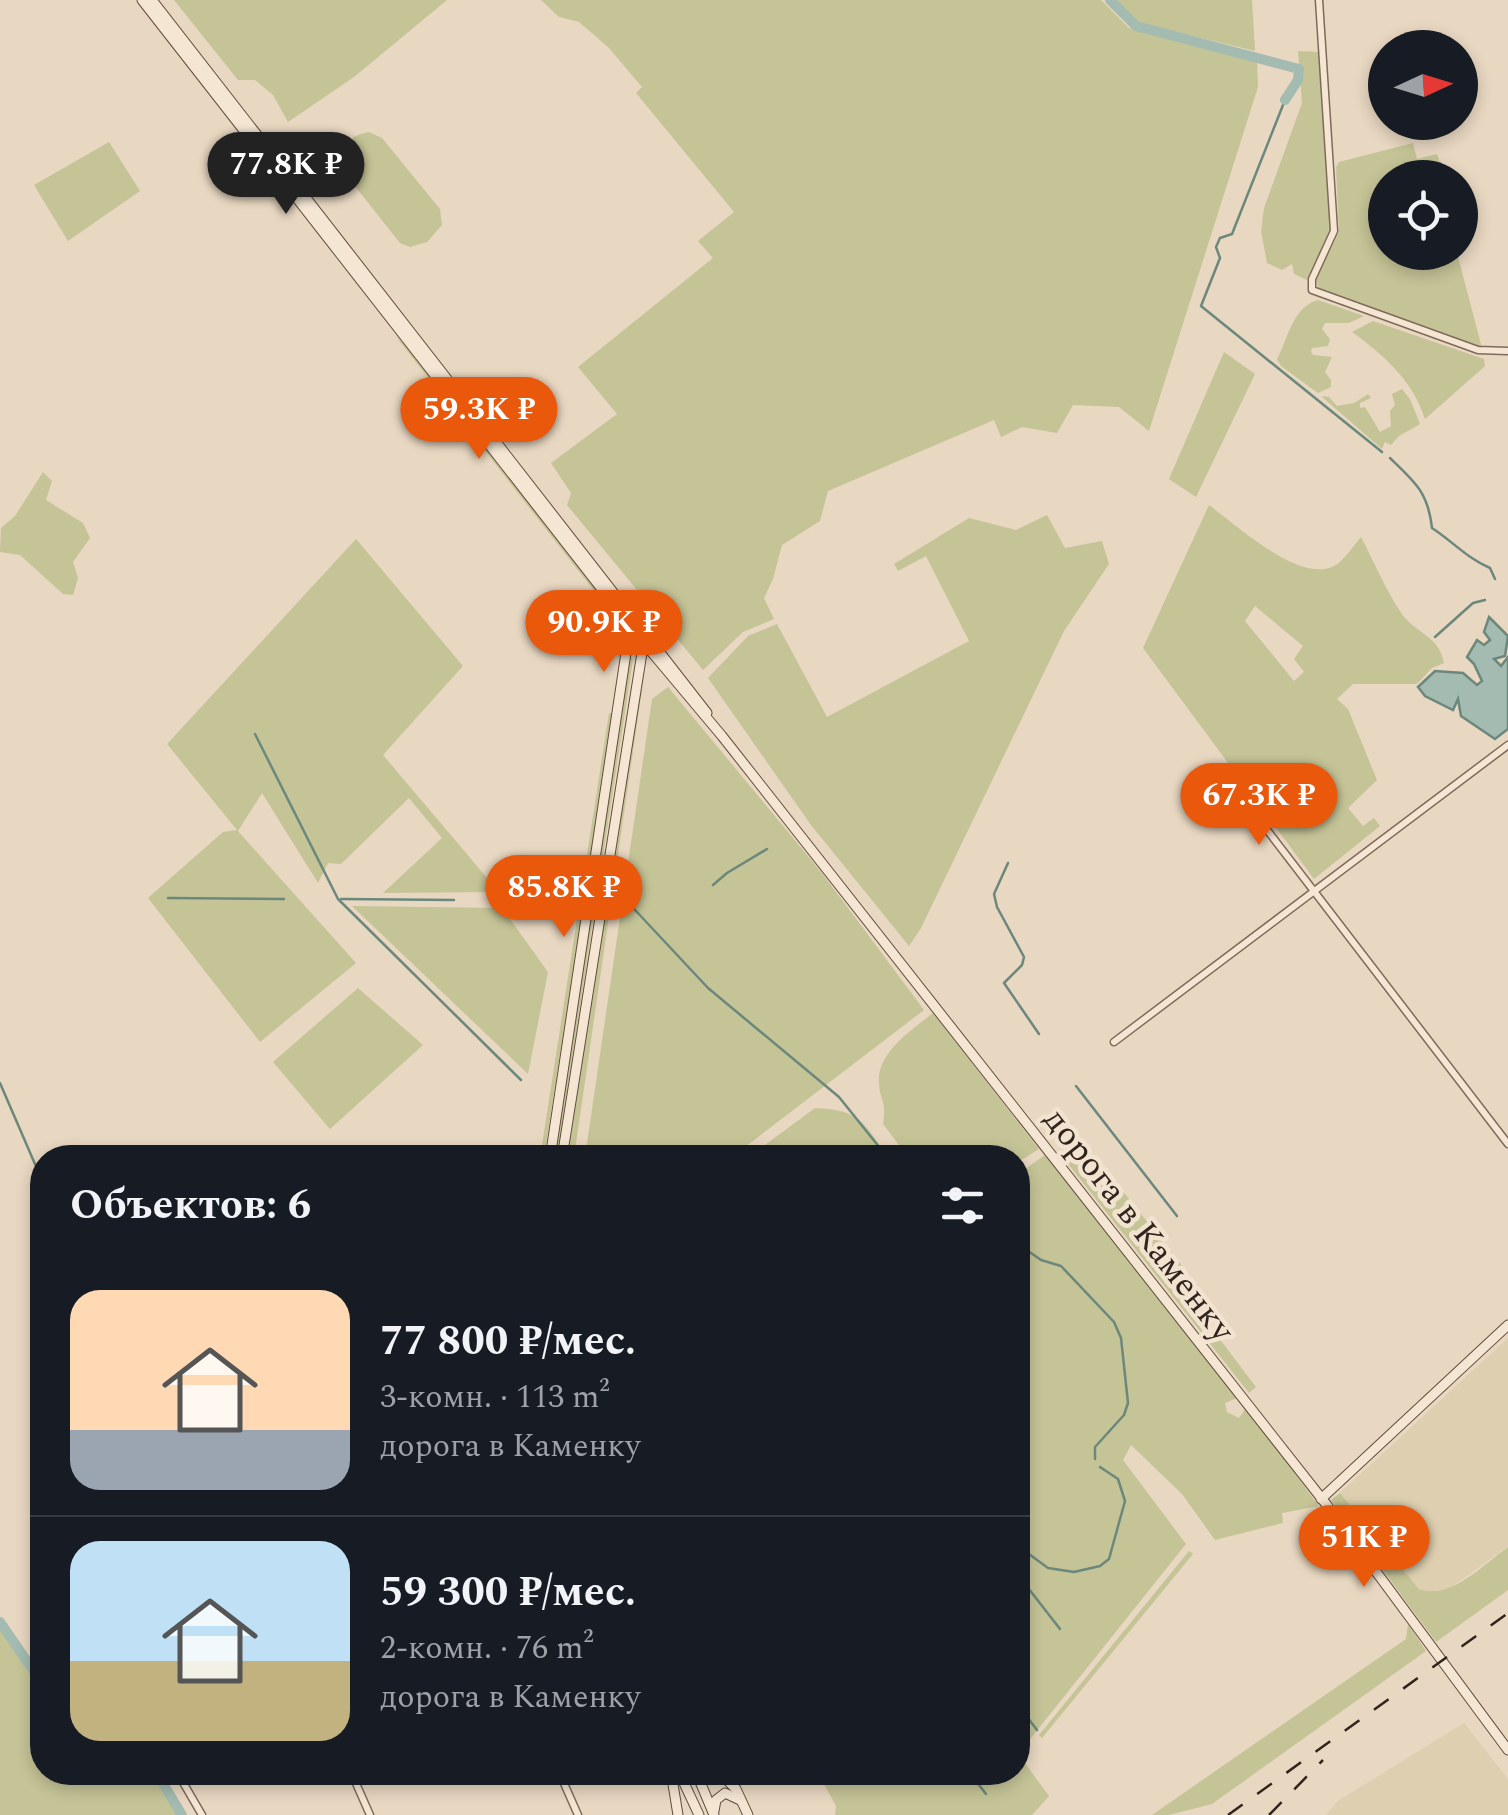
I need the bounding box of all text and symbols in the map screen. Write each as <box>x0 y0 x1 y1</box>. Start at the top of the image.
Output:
north arrow <box>1368 30 1478 140</box>
map controls <box>1368 30 1478 270</box>
pin: 77.8K ₽ <box>194 132 378 217</box>
text: 77.8K ₽ <box>229 140 343 189</box>
button: locate <box>1368 160 1478 270</box>
pin: 59.3K ₽ <box>387 377 571 462</box>
text: 59.3K ₽ <box>422 385 536 434</box>
pin: 90.9K ₽ <box>512 590 696 675</box>
text: 90.9K ₽ <box>547 598 661 647</box>
pin: 67.3K ₽ <box>1167 763 1351 848</box>
text: 67.3K ₽ <box>1202 771 1316 820</box>
pin: 85.8K ₽ <box>472 855 656 940</box>
text: 85.8K ₽ <box>507 863 621 912</box>
street label: дорога в Каменку <box>1030 1096 1248 1354</box>
text: Объектов: 6 <box>70 1174 311 1237</box>
icon: filters <box>935 1178 990 1233</box>
text: 77 800 ₽/мес. <box>380 1310 636 1373</box>
icon: home <box>150 1330 270 1450</box>
text: 3-комн. · 113 m² <box>380 1373 610 1422</box>
text: дорога в Каменку <box>380 1422 641 1471</box>
pin: 51K ₽ <box>1294 1505 1434 1590</box>
text: 51K ₽ <box>1321 1513 1407 1562</box>
text: 59 300 ₽/мес. <box>380 1561 636 1624</box>
icon: home <box>150 1581 270 1701</box>
text: 2-комн. · 76 m² <box>380 1624 594 1673</box>
text: дорога в Каменку <box>380 1673 641 1722</box>

